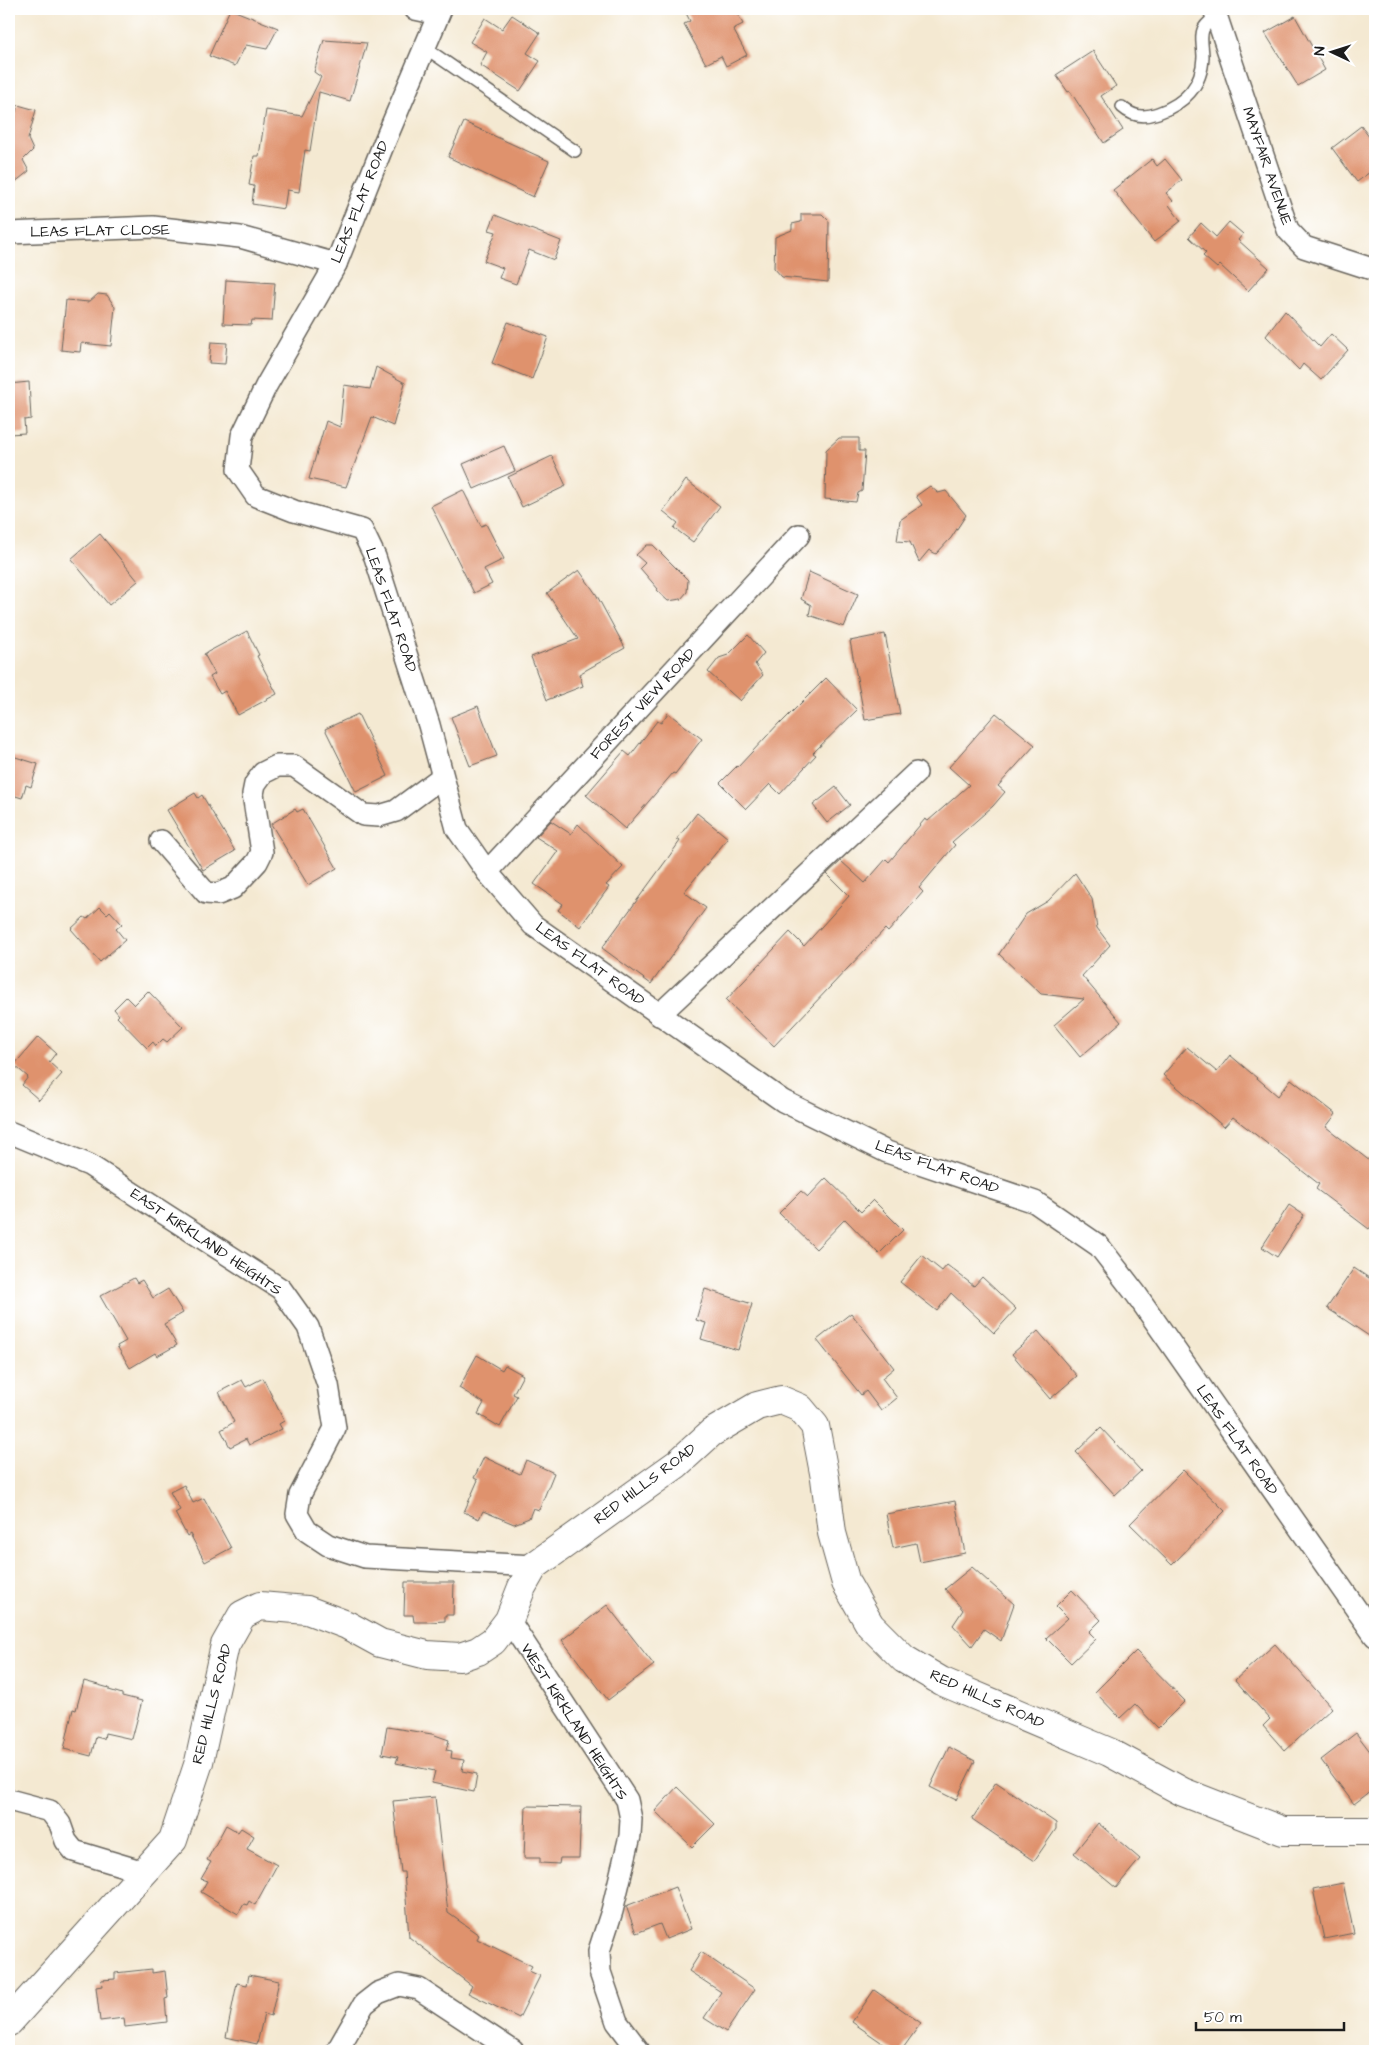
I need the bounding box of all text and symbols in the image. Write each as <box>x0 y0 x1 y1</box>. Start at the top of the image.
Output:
north arrow <box>1306 28 1356 78</box>
text: N <box>1310 46 1330 56</box>
street label: MAYFAIR AVENUE <box>1237 104 1297 228</box>
street label: LEAS FLAT ROAD <box>326 137 394 266</box>
street label: LEAS FLAT CLOSE <box>30 219 170 243</box>
street label: LEAS FLAT ROAD <box>360 545 422 675</box>
street label: FOREST VIEW ROAD <box>586 643 701 764</box>
street label: LEAS FLAT ROAD <box>531 917 649 1011</box>
street label: LEAS FLAT ROAD <box>872 1135 1002 1199</box>
street label: EAST KIRKLAND HEIGHTS <box>126 1183 286 1301</box>
street label: LEAS FLAT ROAD <box>1191 1381 1283 1500</box>
street label: RED HILLS ROAD <box>590 1438 701 1529</box>
street label: WEST KIRKLAND HEIGHTS <box>515 1640 633 1805</box>
street label: RED HILLS ROAD <box>187 1641 237 1766</box>
street label: RED HILLS ROAD <box>926 1664 1048 1734</box>
scale bar <box>1196 2000 1344 2032</box>
text: 50 m <box>1204 2007 1242 2028</box>

